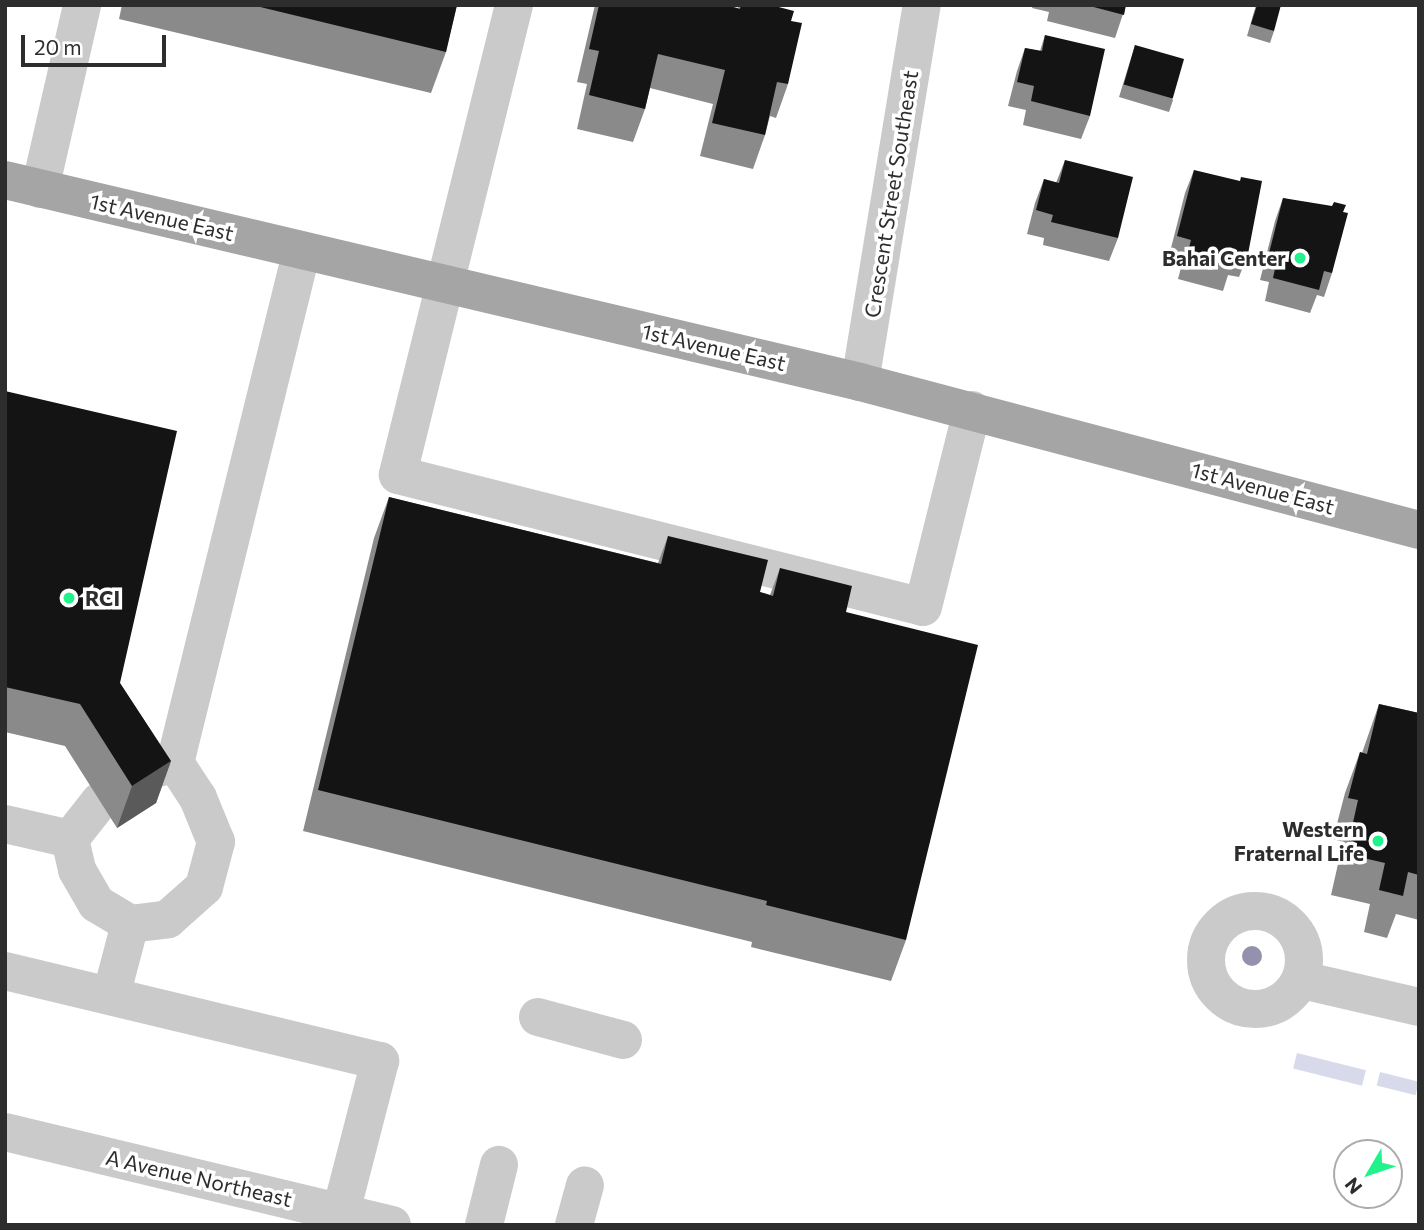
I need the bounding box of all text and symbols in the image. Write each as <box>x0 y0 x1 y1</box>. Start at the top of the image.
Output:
scale bar <box>24 21 170 65</box>
text: 20 m <box>34 34 82 59</box>
street label: Crescent Street Southeast <box>859 69 923 319</box>
street label: 1st Avenue East <box>88 188 236 246</box>
place label: Bahai Center <box>1162 245 1286 271</box>
marker: Bahai Center <box>1292 250 1308 266</box>
street label: 1st Avenue East <box>640 318 788 376</box>
street label: 1st Avenue East <box>1189 457 1337 519</box>
place label: RCI <box>85 585 120 611</box>
marker: RCI <box>59 588 79 608</box>
place label: Western Fraternal Life <box>1234 816 1364 866</box>
marker: Western Fraternal Life <box>1370 833 1386 849</box>
north arrow <box>1333 1139 1403 1209</box>
street label: A Avenue Northeast <box>104 1144 294 1212</box>
text: N <box>1339 1173 1366 1199</box>

